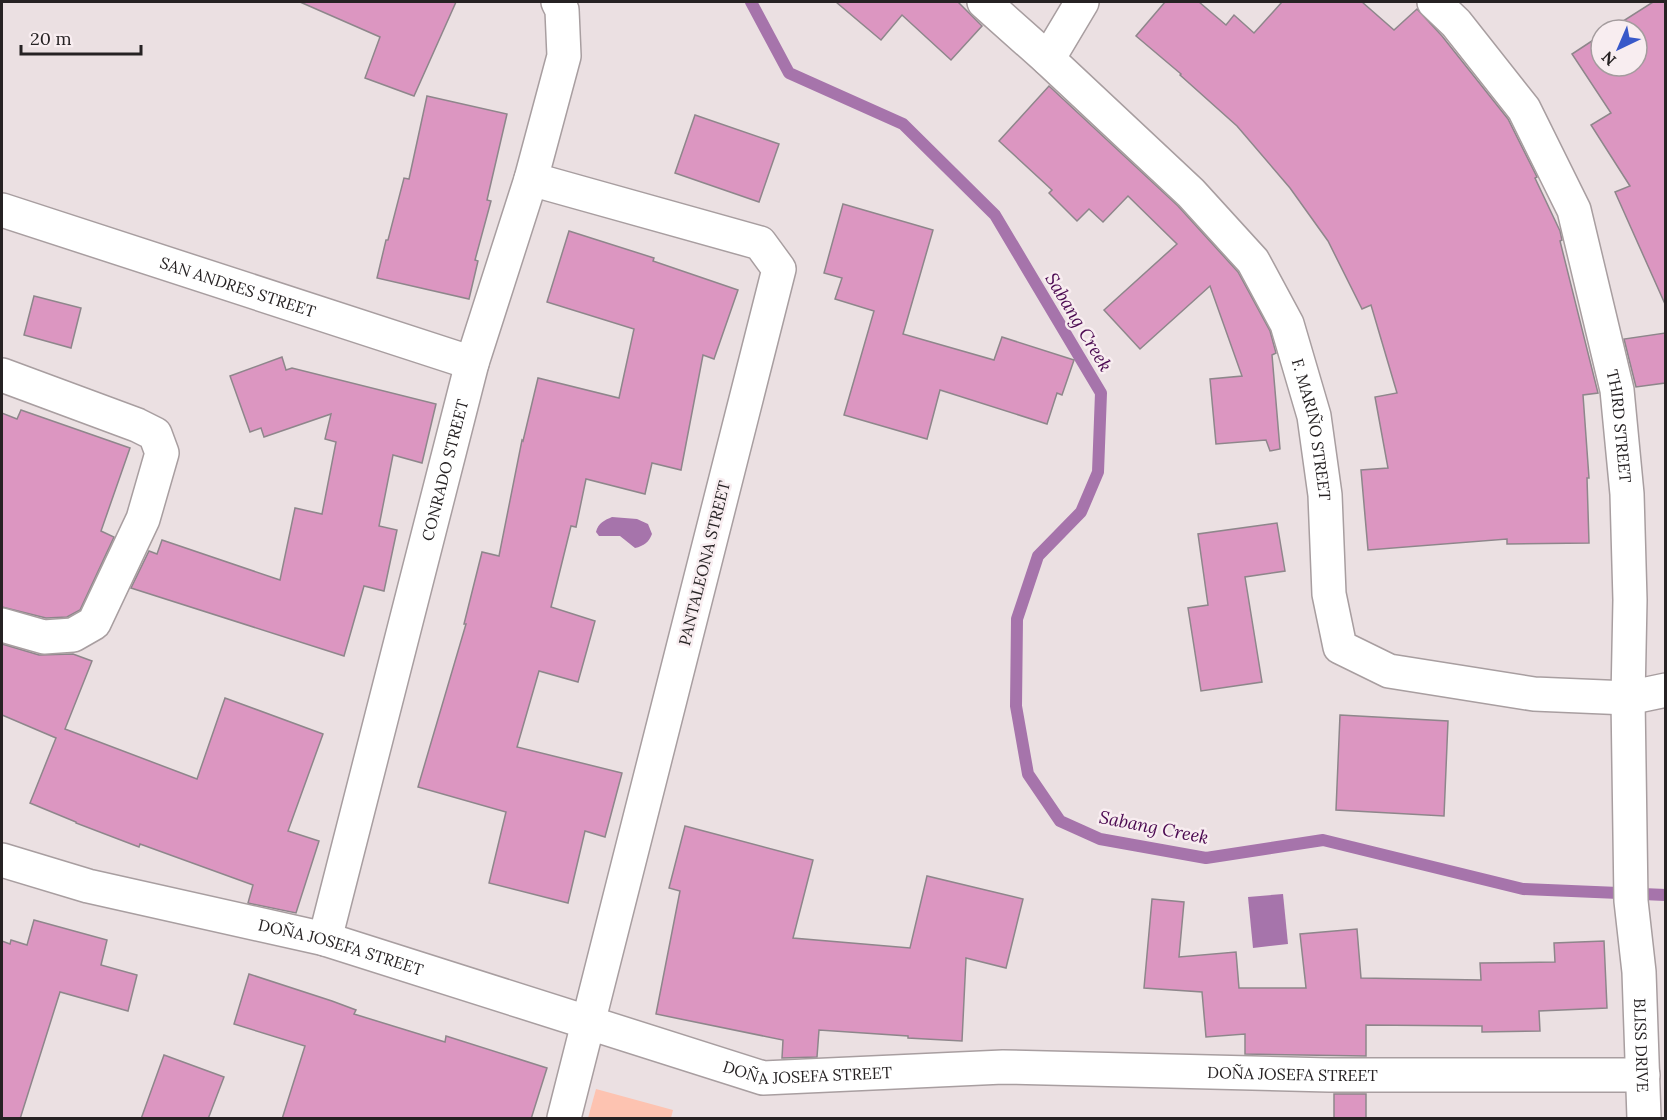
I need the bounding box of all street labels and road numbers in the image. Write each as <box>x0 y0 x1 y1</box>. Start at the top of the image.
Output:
street label: SAN ANDRES STREET <box>158 252 318 321</box>
street label: F. MARIÑO STREET <box>1288 356 1335 501</box>
street label: THIRD STREET <box>1602 368 1636 484</box>
street label: CONRADO STREET <box>417 397 472 543</box>
street label: PANTALEONA STREET <box>674 479 734 647</box>
street label: DOÑA JOSEFA STREET <box>256 914 426 980</box>
street label: BLISS DRIVE <box>1630 998 1653 1093</box>
street label: DOÑA JOSEFA STREET <box>720 1056 892 1088</box>
street label: DOÑA JOSEFA STREET <box>1207 1062 1378 1085</box>

